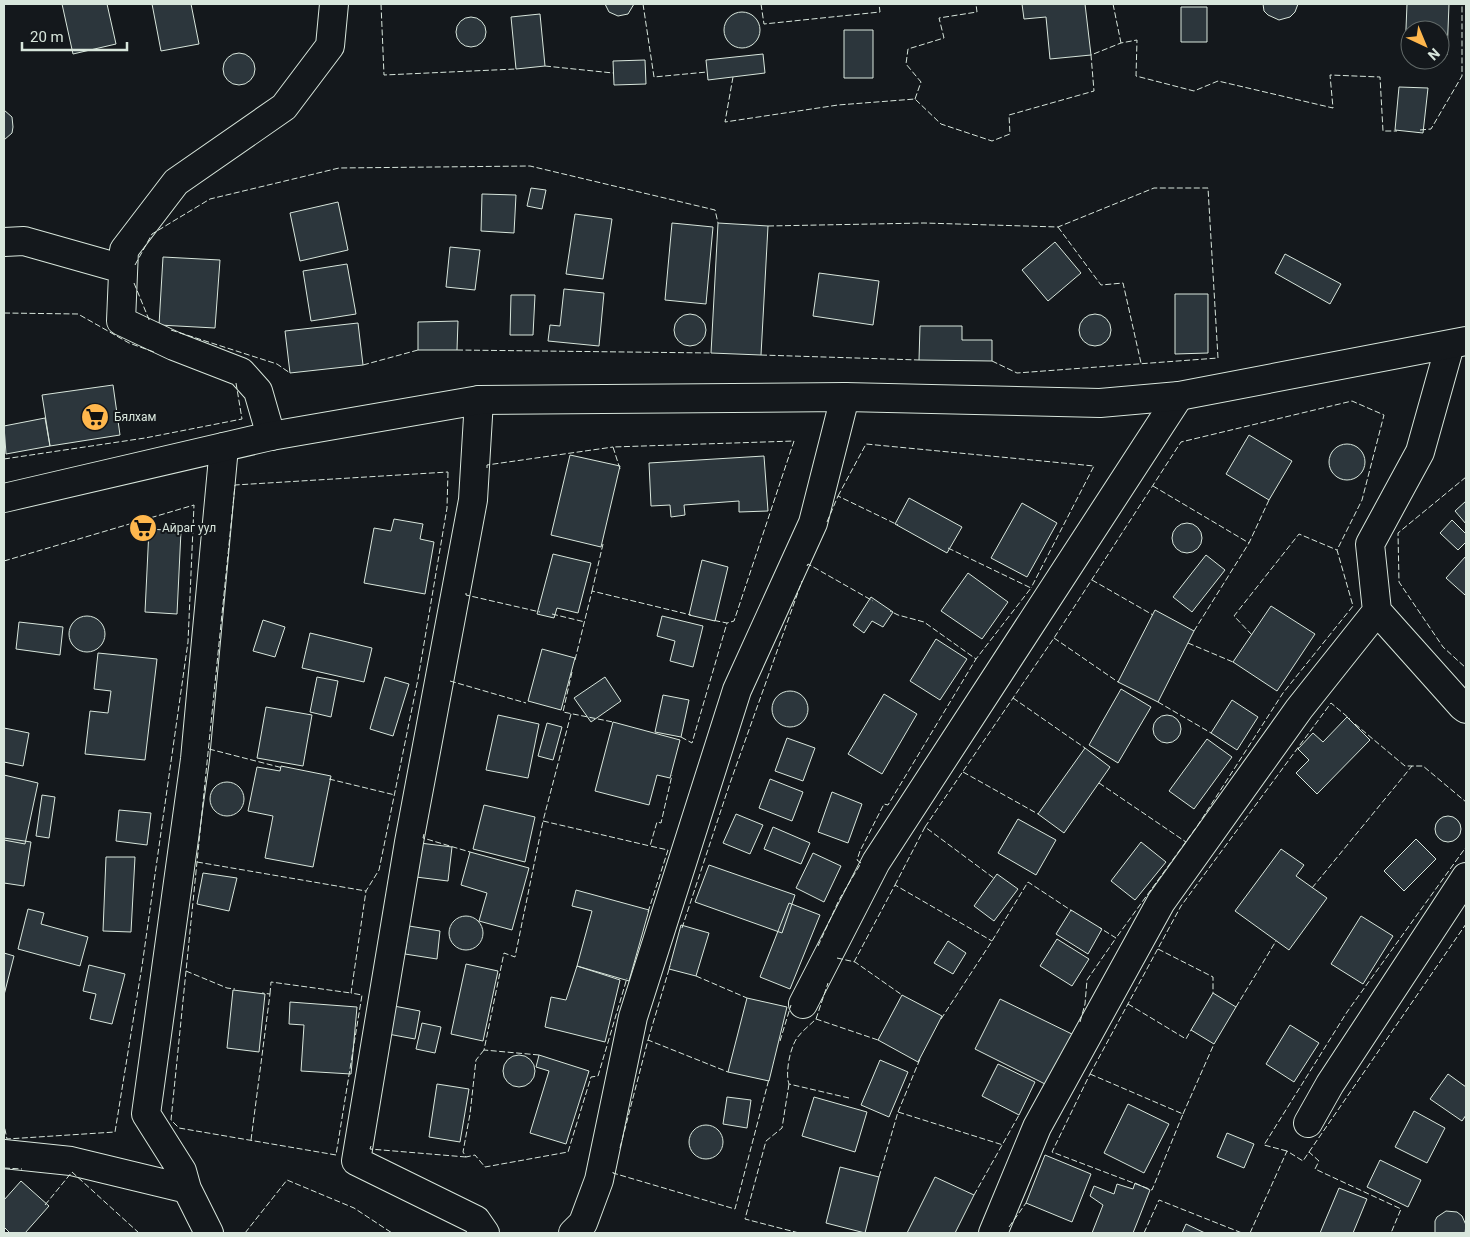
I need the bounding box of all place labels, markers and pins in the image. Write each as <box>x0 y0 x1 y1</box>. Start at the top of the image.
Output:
supermarket icon: Бялхам <box>80 402 110 432</box>
place label: Бялхам <box>114 410 156 424</box>
supermarket icon: Айраг уул <box>128 513 158 543</box>
place label: Айраг уул <box>162 521 216 535</box>

